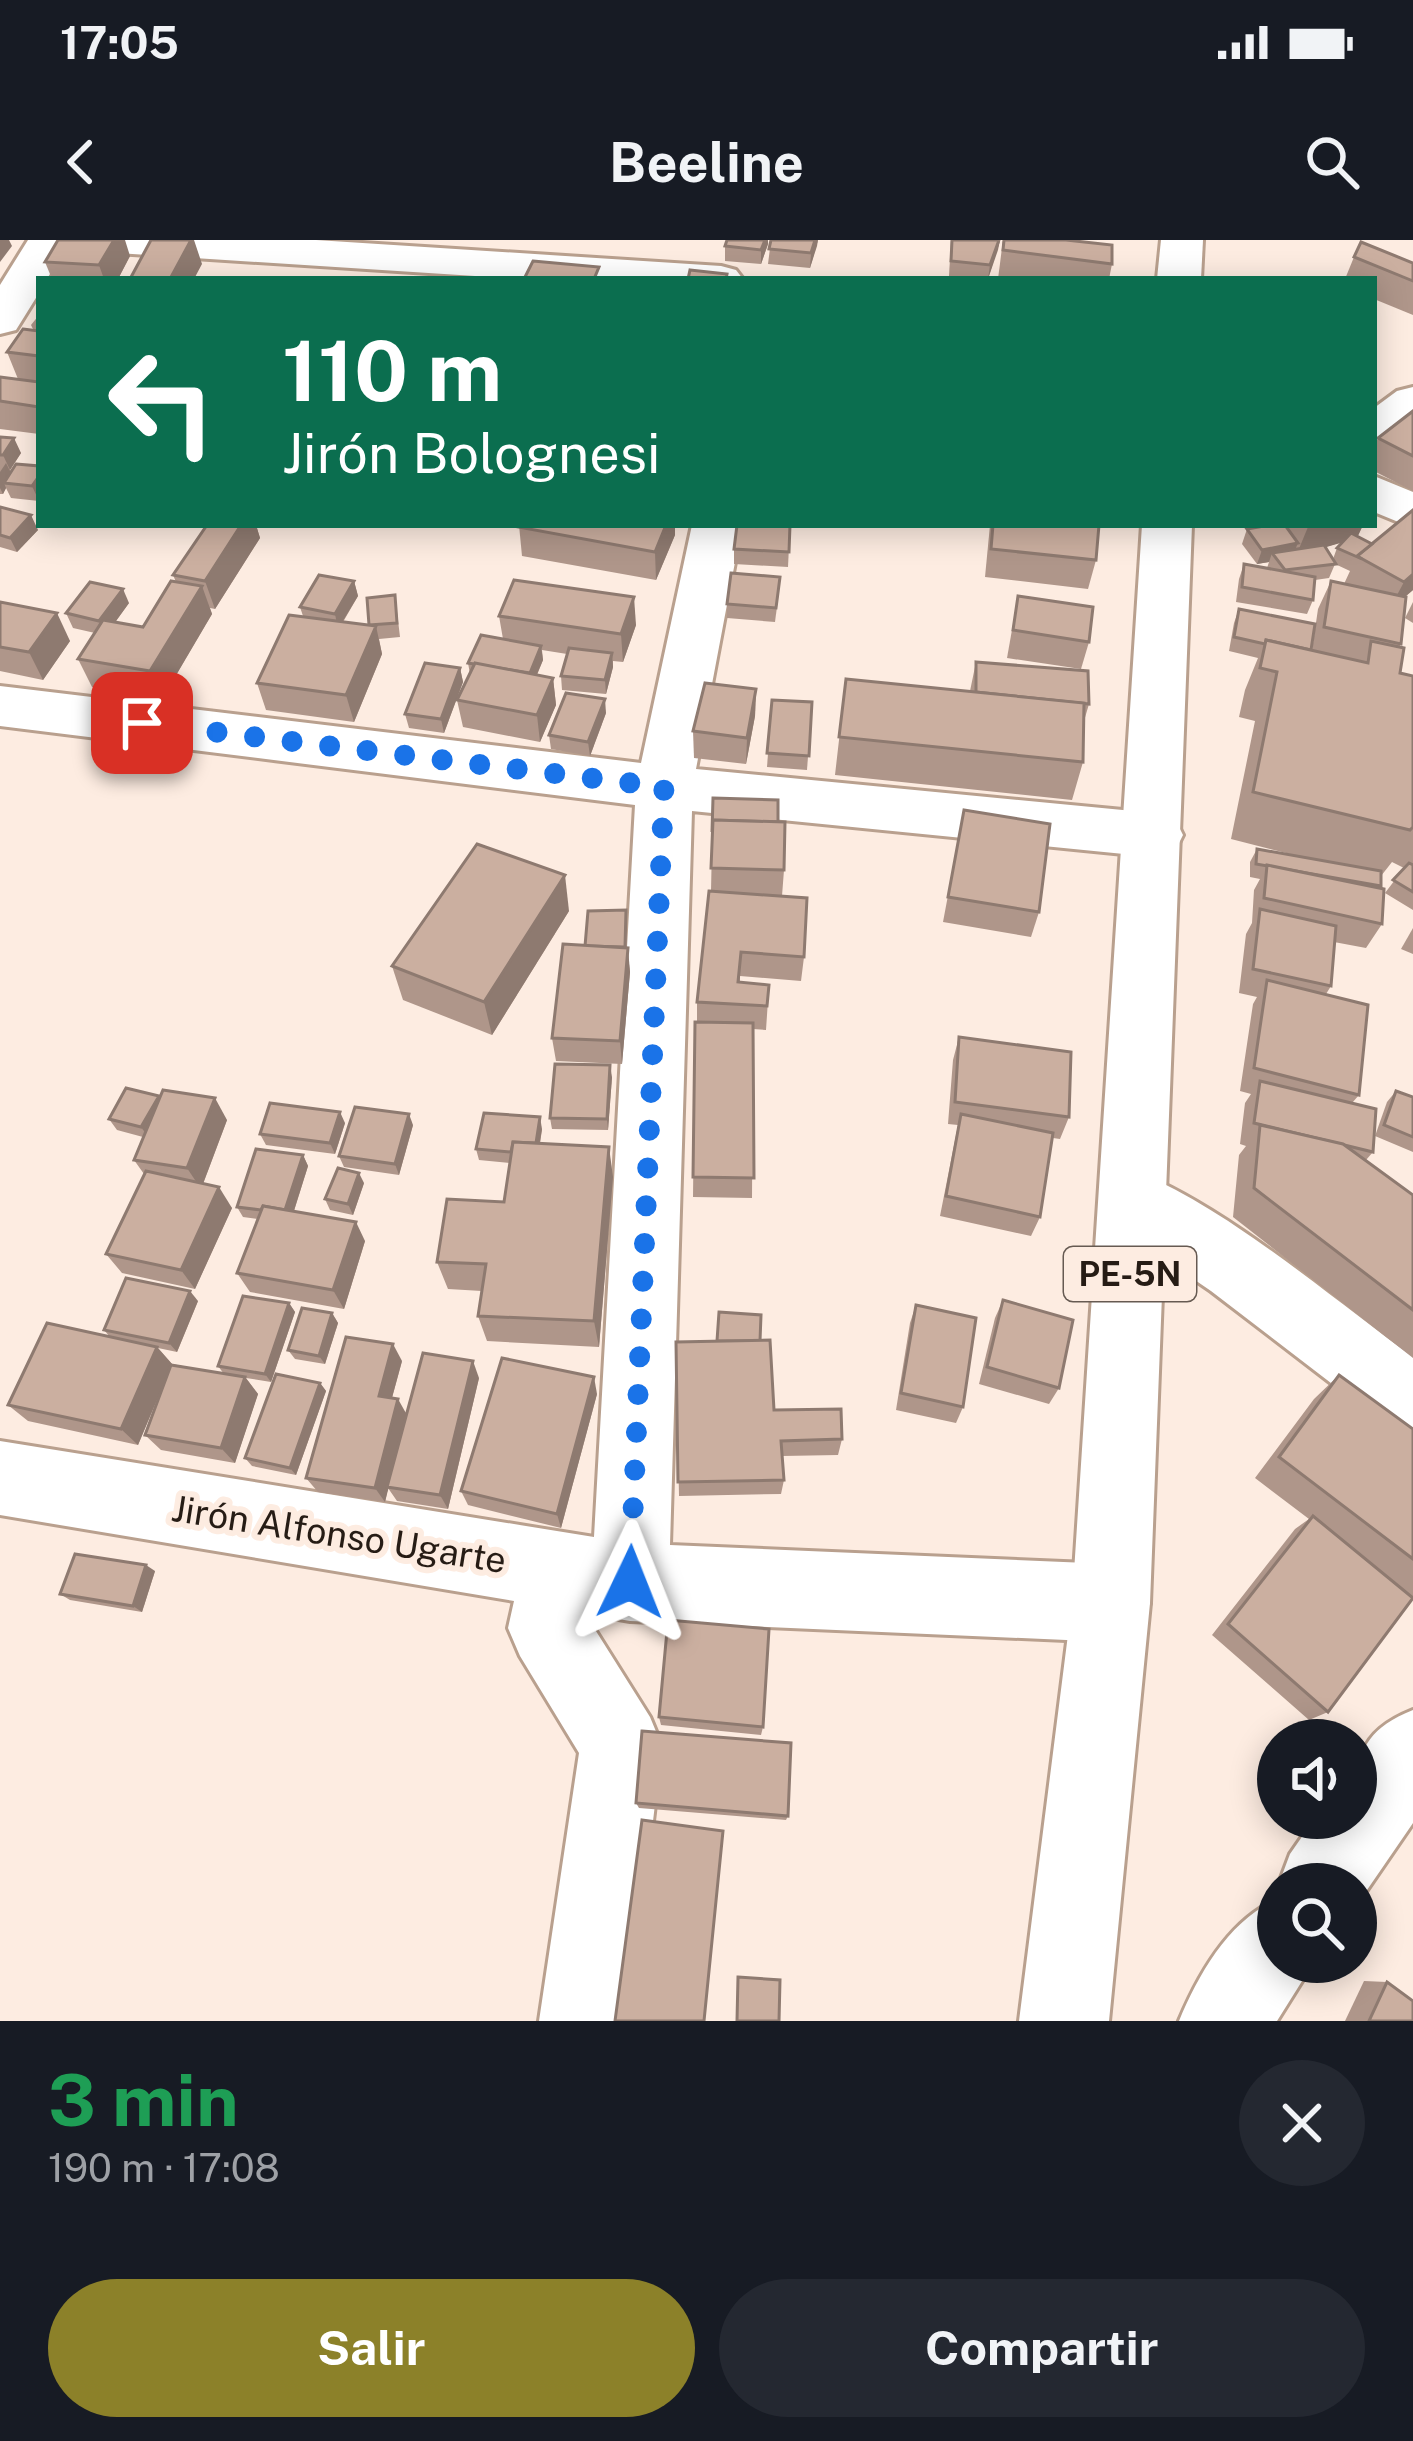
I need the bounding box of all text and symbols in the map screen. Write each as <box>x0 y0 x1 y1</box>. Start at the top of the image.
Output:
text: 17:05 <box>60 16 179 69</box>
icon: back <box>48 129 114 195</box>
icon: search <box>1299 129 1365 195</box>
text: Beeline <box>609 131 804 194</box>
text: 110 m <box>282 321 502 420</box>
icon: left <box>84 324 240 480</box>
text: Jirón Bolognesi <box>282 422 660 485</box>
pin <box>91 672 193 774</box>
icon: arrive <box>109 690 175 756</box>
road number: PE-5N <box>1064 1247 1196 1301</box>
street label: Jirón Alfonso Ugarte <box>169 1487 509 1581</box>
position arrow <box>567 1519 693 1645</box>
map controls <box>1257 1719 1377 1983</box>
button: sound <box>1257 1719 1377 1839</box>
button: search <box>1257 1863 1377 1983</box>
text: 3 min <box>48 2058 239 2142</box>
button: close <box>1239 2060 1365 2186</box>
text: 190 m · 17:08 <box>48 2145 280 2191</box>
button: Salir <box>48 2279 695 2417</box>
button: Compartir <box>719 2279 1365 2417</box>

